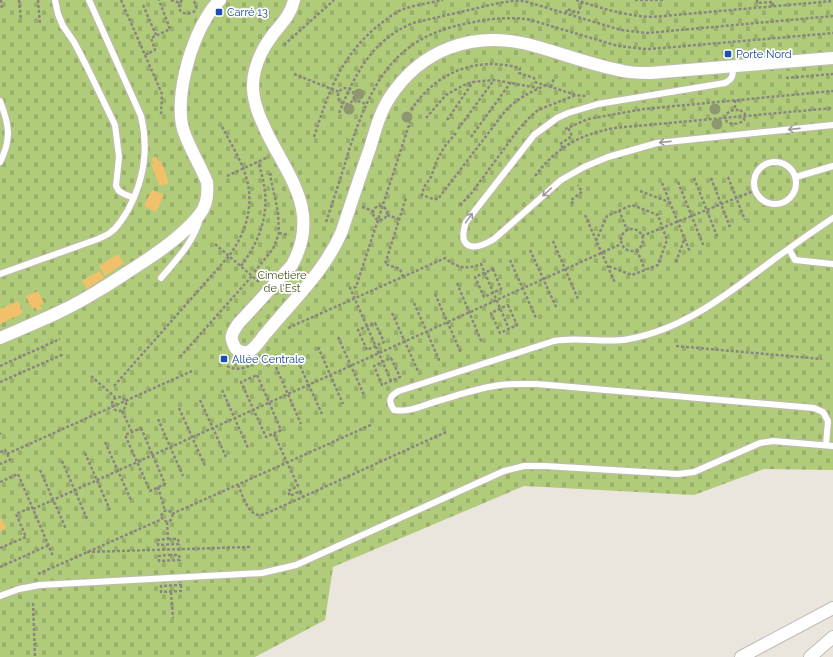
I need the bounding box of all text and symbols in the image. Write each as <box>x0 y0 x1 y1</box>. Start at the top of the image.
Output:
place label: Carré 13 <box>227 6 268 19</box>
marker: Carré 13 <box>214 7 224 17</box>
place label: Porte Nord <box>736 48 792 61</box>
marker: Porte Nord <box>723 49 733 59</box>
one-way arrow <box>788 126 801 133</box>
one-way arrow <box>659 139 672 146</box>
one-way arrow <box>542 188 552 197</box>
one-way arrow <box>465 212 473 223</box>
park label: Cimetière de l'Est <box>257 269 307 295</box>
place label: Allée Centrale <box>232 353 305 366</box>
marker: Allée Centrale <box>219 354 229 364</box>

